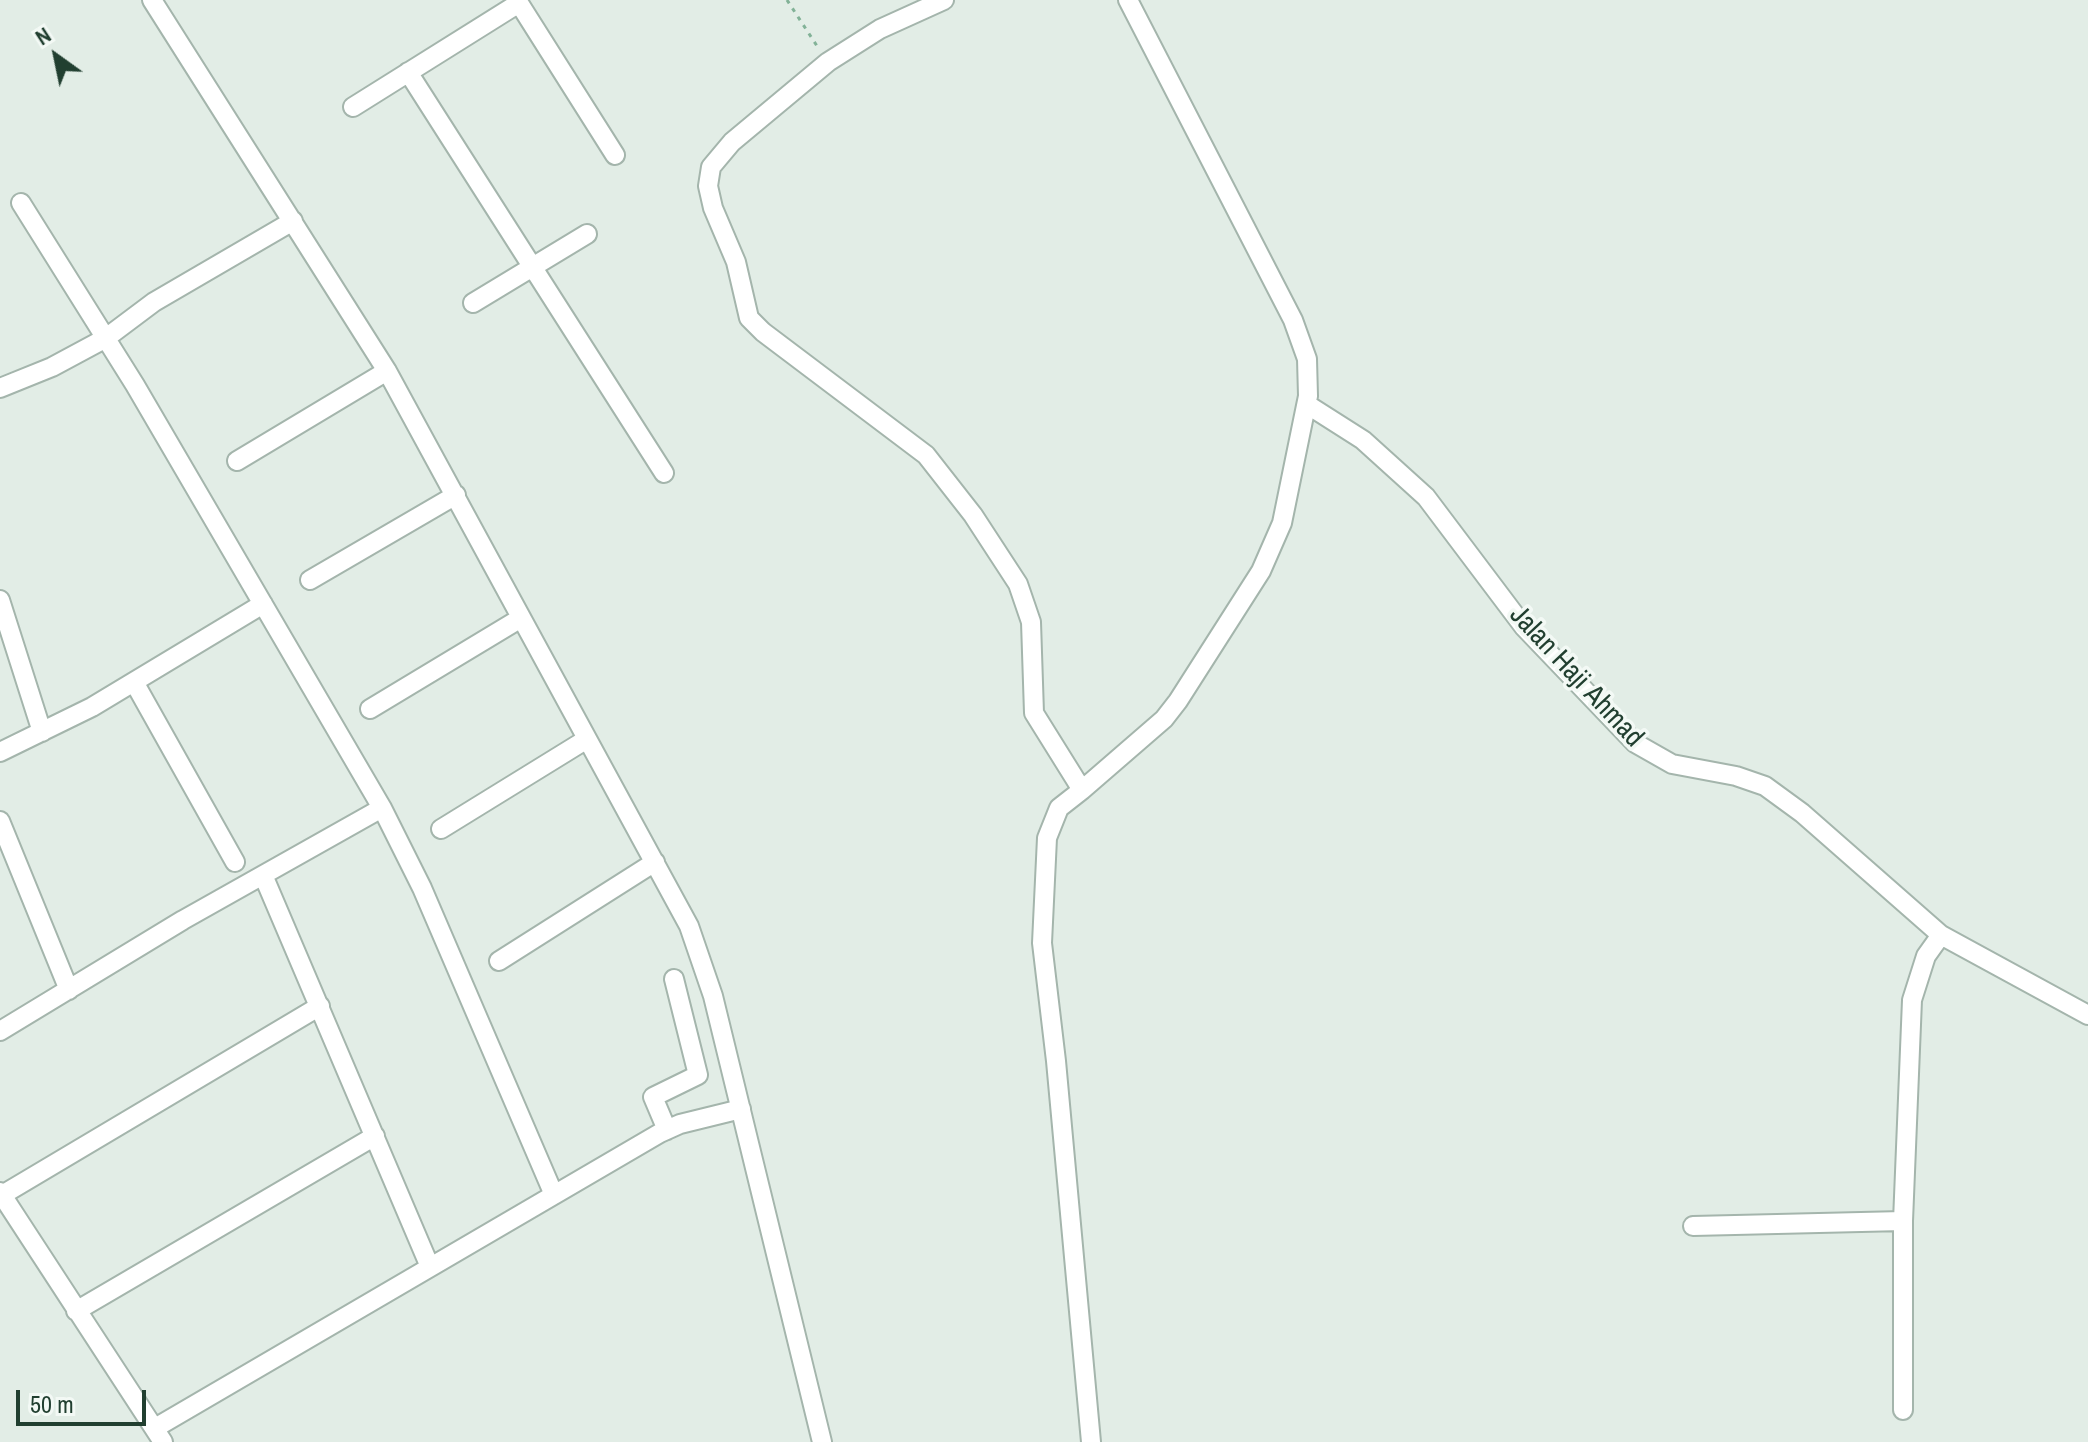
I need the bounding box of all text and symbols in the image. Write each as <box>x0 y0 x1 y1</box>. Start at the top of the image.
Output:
north arrow <box>16 16 96 96</box>
text: N <box>29 20 57 52</box>
street label: Jalan Haji Ahmad <box>1502 599 1650 755</box>
scale bar <box>20 1374 150 1424</box>
text: 50 m <box>30 1388 74 1420</box>

